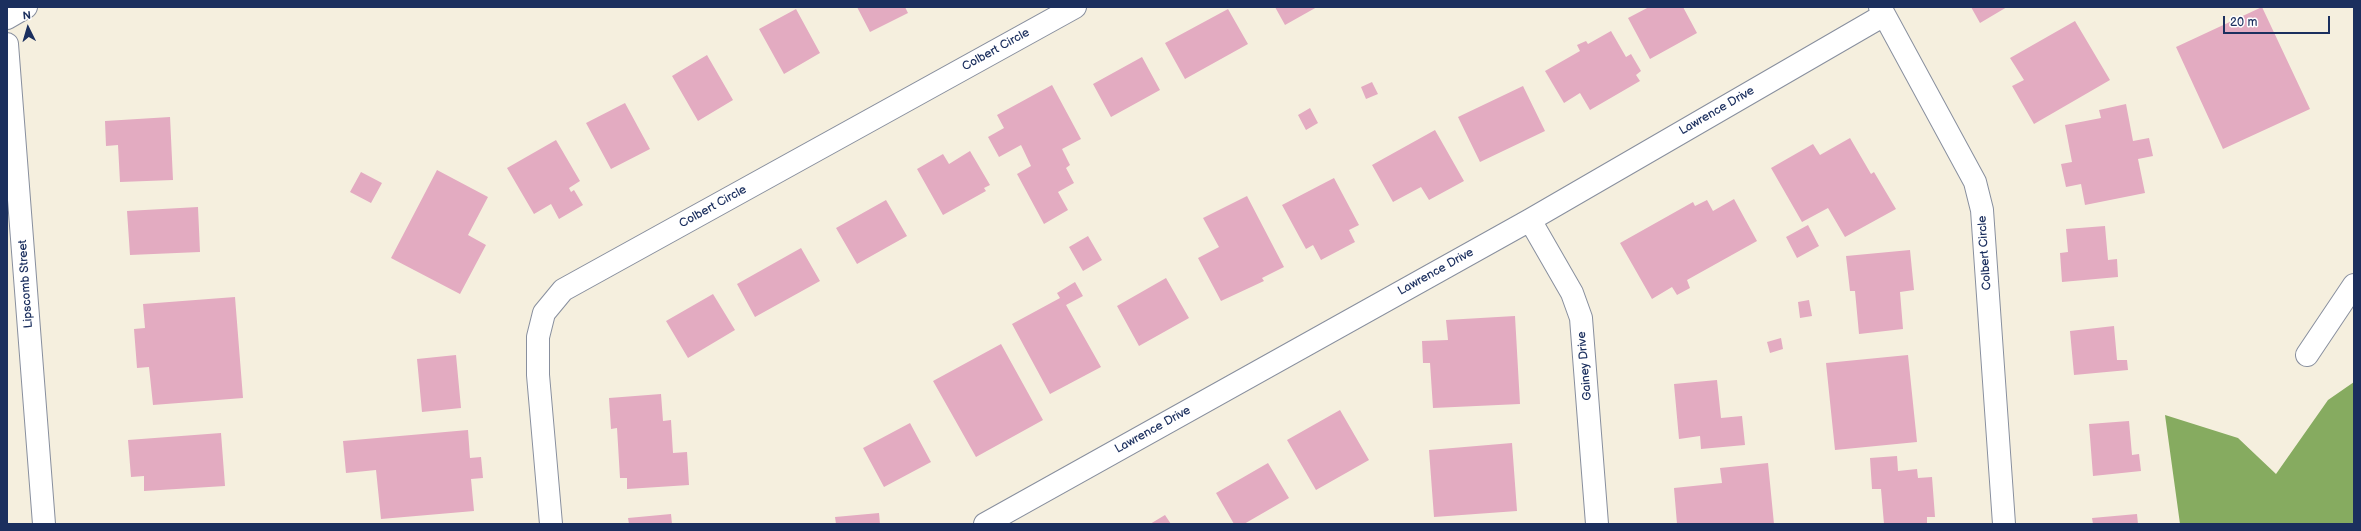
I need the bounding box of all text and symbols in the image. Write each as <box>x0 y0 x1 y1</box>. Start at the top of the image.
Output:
north arrow <box>8 8 48 48</box>
scale bar <box>2225 8 2332 34</box>
text: N <box>22 9 32 22</box>
text: 20 m <box>2230 15 2257 30</box>
street label: Colbert Circle <box>960 26 1032 74</box>
street label: Lawrence Drive <box>1677 84 1757 138</box>
street label: Colbert Circle <box>677 183 749 231</box>
street label: Colbert Circle <box>1975 215 1995 291</box>
street label: Lipscomb Street <box>16 239 36 329</box>
street label: Lawrence Drive <box>1396 245 1476 299</box>
street label: Gainey Drive <box>1575 331 1595 401</box>
street label: Lawrence Drive <box>1113 403 1193 457</box>

